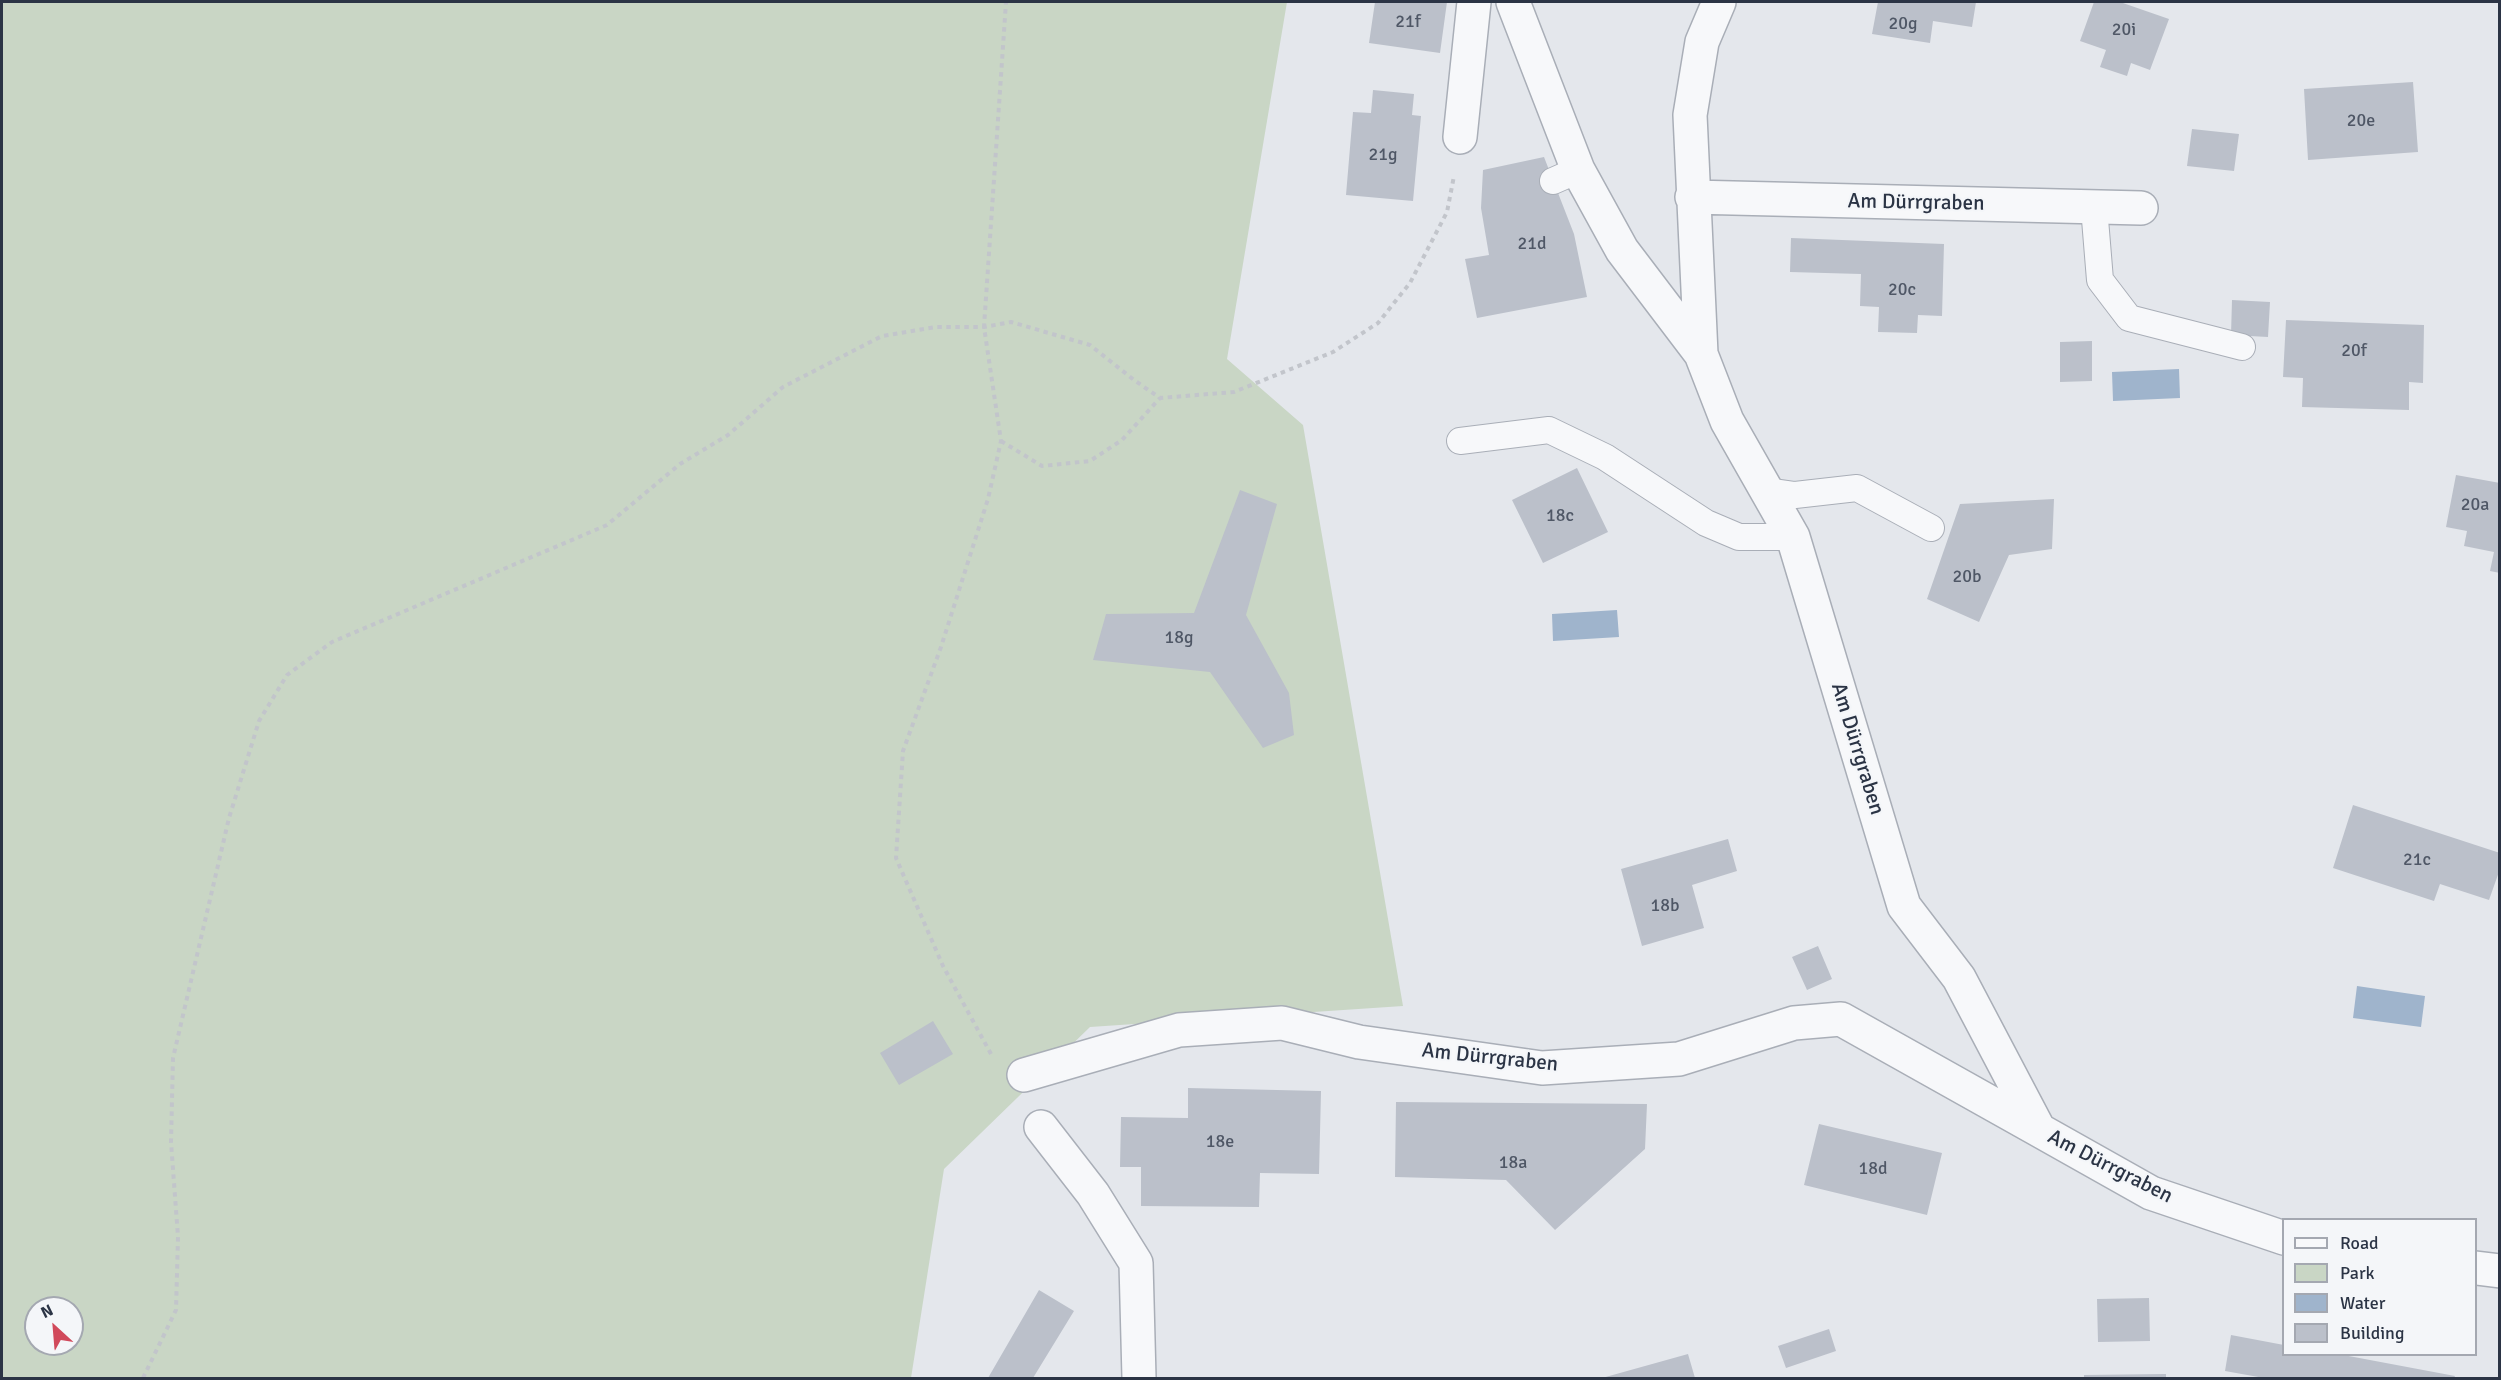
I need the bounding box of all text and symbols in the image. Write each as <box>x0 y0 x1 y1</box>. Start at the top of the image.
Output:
house number: 21f <box>1395 11 1421 33</box>
house number: 20g <box>1889 13 1917 35</box>
house number: 20i <box>2112 19 2136 41</box>
house number: 20e <box>2347 110 2375 132</box>
house number: 21g <box>1369 144 1397 166</box>
street label: Am Dürrgraben <box>1847 189 1985 217</box>
house number: 21d <box>1518 233 1546 255</box>
house number: 20c <box>1888 279 1916 301</box>
house number: 20f <box>2341 340 2367 362</box>
house number: 20a <box>2461 494 2489 516</box>
house number: 18c <box>1546 505 1574 527</box>
house number: 20b <box>1953 566 1981 588</box>
house number: 18g <box>1165 627 1193 649</box>
street label: Am Dürrgraben <box>1825 680 1889 818</box>
house number: 21c <box>2403 849 2431 871</box>
house number: 18b <box>1651 895 1679 917</box>
street label: Am Dürrgraben <box>1421 1038 1559 1078</box>
street label: Am Dürrgraben <box>2043 1125 2177 1209</box>
house number: 18e <box>1206 1131 1234 1153</box>
house number: 18a <box>1499 1152 1527 1174</box>
house number: 18d <box>1859 1158 1887 1180</box>
legend <box>2282 1218 2477 1356</box>
text: Road <box>2340 1232 2379 1254</box>
text: Park <box>2340 1262 2375 1284</box>
text: Water <box>2340 1292 2385 1314</box>
north arrow <box>24 1296 84 1356</box>
text: N <box>38 1300 56 1323</box>
text: Building <box>2340 1322 2404 1344</box>

